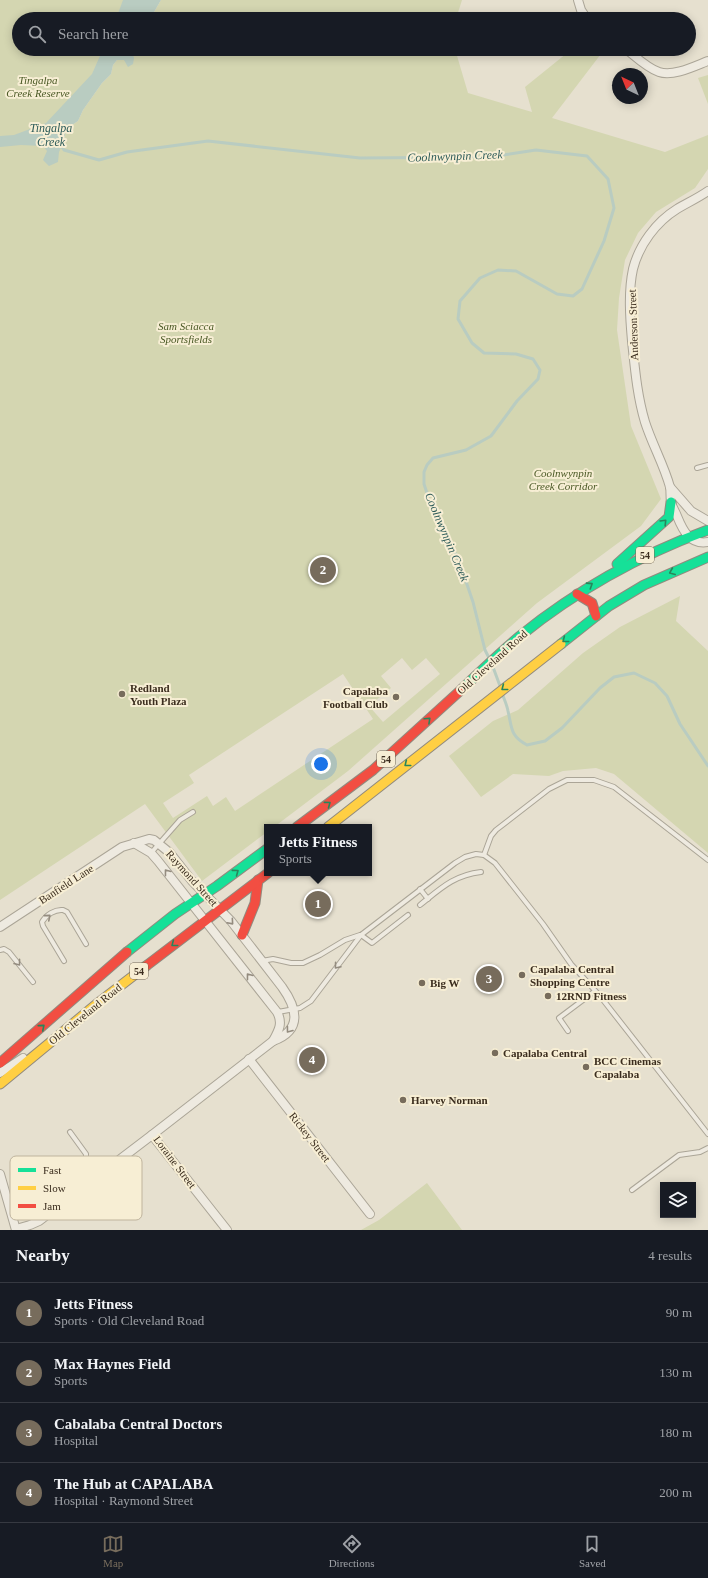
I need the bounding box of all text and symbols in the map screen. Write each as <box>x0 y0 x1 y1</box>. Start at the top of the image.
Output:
search box <box>12 12 696 56</box>
icon: search <box>26 23 48 45</box>
text: Search here <box>58 26 128 42</box>
north arrow <box>612 68 648 104</box>
park label: Tingalpa Creek Reserve <box>6 74 70 99</box>
water label: Tingalpa Creek <box>30 121 72 149</box>
water label: Coolnwynpin Creek <box>407 147 503 165</box>
street label: Anderson Street <box>626 289 640 361</box>
park label: Sam Sciacca Sportsfields <box>158 320 214 345</box>
park label: Coolnwynpin Creek Corridor <box>529 467 598 492</box>
water label: Coolnwynpin Creek <box>422 490 472 584</box>
one-way arrow <box>659 519 667 527</box>
road number: 54 <box>636 547 654 563</box>
pin: 2 <box>310 555 336 585</box>
one-way arrow <box>669 567 677 575</box>
one-way arrow <box>586 582 593 590</box>
street label: Old Cleveland Road <box>455 627 530 697</box>
one-way arrow <box>562 635 569 642</box>
place label: Redland Youth Plaza <box>130 682 187 707</box>
one-way arrow <box>501 683 508 690</box>
place label: Capalaba Football Club <box>323 685 388 710</box>
marker: Redland Youth Plaza <box>117 689 127 699</box>
marker: Capalaba Football Club <box>391 692 401 702</box>
one-way arrow <box>423 718 430 725</box>
road number: 54 <box>377 751 395 767</box>
your location <box>311 754 331 774</box>
one-way arrow <box>404 759 411 766</box>
one-way arrow <box>324 802 331 809</box>
popup <box>264 824 372 876</box>
text: Jetts Fitness <box>279 834 357 850</box>
street label: Raymond Street <box>164 848 220 908</box>
text: Sports <box>279 851 312 866</box>
street label: Banfield Lane <box>36 862 96 906</box>
one-way arrow <box>232 869 239 877</box>
one-way arrow <box>165 870 172 877</box>
pin: 1 <box>305 889 331 919</box>
one-way arrow <box>43 914 50 921</box>
one-way arrow <box>227 917 234 925</box>
one-way arrow <box>172 939 179 946</box>
one-way arrow <box>13 959 20 966</box>
one-way arrow <box>335 961 342 968</box>
road number: 54 <box>130 963 148 979</box>
place label: Capalaba Central Shopping Centre <box>530 963 614 988</box>
pin: 3 <box>476 964 502 994</box>
marker: Capalaba Central Shopping Centre <box>517 970 527 980</box>
one-way arrow <box>247 973 254 980</box>
place label: Big W <box>430 977 459 989</box>
marker: Big W <box>417 978 427 988</box>
street label: Old Cleveland Road <box>46 981 124 1047</box>
place label: 12RND Fitness <box>556 990 627 1002</box>
marker: 12RND Fitness <box>543 991 553 1001</box>
one-way arrow <box>38 1025 45 1032</box>
one-way arrow <box>287 1025 294 1032</box>
pin: 4 <box>299 1045 325 1075</box>
place label: Capalaba Central <box>503 1047 587 1059</box>
marker: Capalaba Central <box>490 1048 500 1058</box>
place label: BCC Cinemas Capalaba <box>594 1055 662 1080</box>
marker: BCC Cinemas Capalaba <box>581 1062 591 1072</box>
place label: Harvey Norman <box>411 1094 488 1106</box>
marker: Harvey Norman <box>398 1095 408 1105</box>
street label: Rickey Street <box>287 1110 333 1164</box>
street label: Loraine Street <box>151 1133 199 1191</box>
legend <box>10 1156 142 1220</box>
text: Fast <box>43 1164 61 1176</box>
text: Slow <box>43 1182 66 1194</box>
map controls <box>660 1182 696 1218</box>
button: layers <box>660 1182 696 1218</box>
text: Jam <box>43 1200 61 1212</box>
text: Nearby <box>16 1246 70 1265</box>
text: 4 results <box>648 1248 692 1263</box>
text: Jetts Fitness <box>54 1296 133 1312</box>
text: 1 <box>26 1305 32 1320</box>
text: 90 m <box>666 1305 692 1320</box>
text: Sports · Old Cleveland Road <box>54 1313 204 1328</box>
text: Max Haynes Field <box>54 1356 171 1372</box>
text: 2 <box>26 1365 32 1380</box>
text: 130 m <box>659 1365 692 1380</box>
text: Sports <box>54 1373 87 1388</box>
text: Cabalaba Central Doctors <box>54 1416 222 1432</box>
text: 3 <box>26 1425 32 1440</box>
text: 180 m <box>659 1425 692 1440</box>
text: Hospital <box>54 1433 98 1448</box>
text: The Hub at CAPALABA <box>54 1476 213 1492</box>
text: 4 <box>26 1485 32 1500</box>
text: 200 m <box>659 1485 692 1500</box>
text: Hospital · Raymond Street <box>54 1493 193 1508</box>
tab: Map <box>102 1533 124 1569</box>
tab: Directions <box>329 1533 374 1569</box>
tab: Saved <box>579 1533 606 1569</box>

